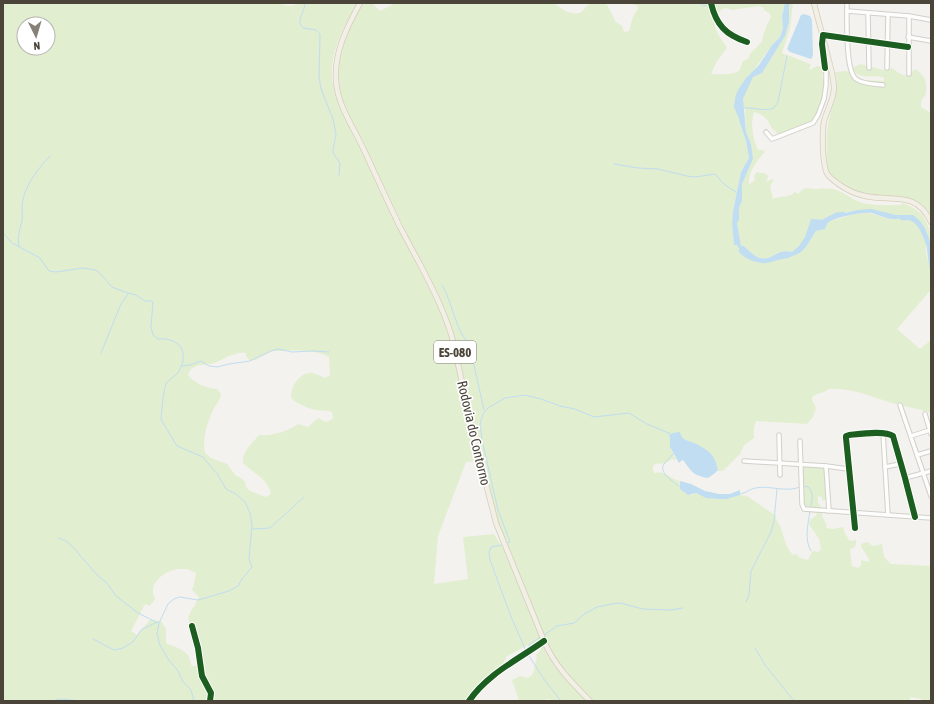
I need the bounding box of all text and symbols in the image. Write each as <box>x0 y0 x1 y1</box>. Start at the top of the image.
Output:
north arrow <box>16 16 56 56</box>
text: N <box>33 40 41 52</box>
road number: ES-080 <box>434 341 476 363</box>
street label: Rodovia do Contorno <box>454 379 494 487</box>

